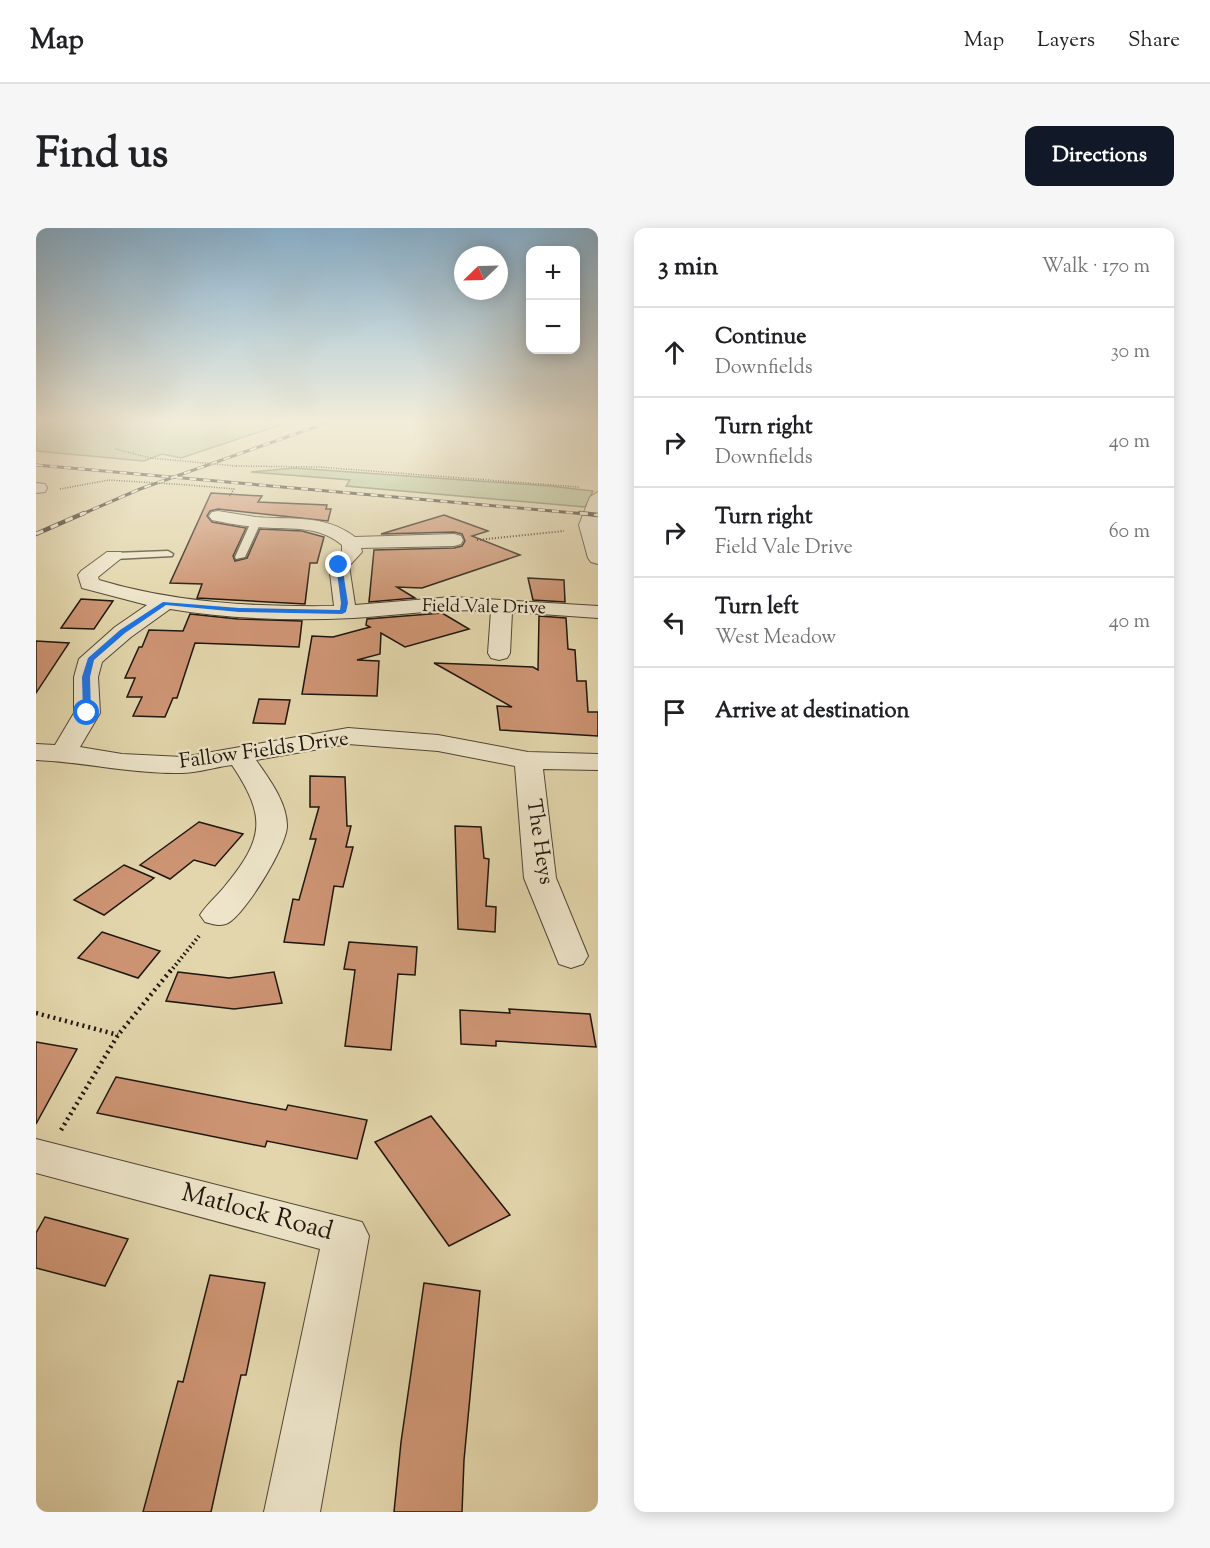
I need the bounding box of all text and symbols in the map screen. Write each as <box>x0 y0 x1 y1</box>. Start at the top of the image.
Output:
text: Map <box>30 21 84 61</box>
text: Map <box>964 26 1004 56</box>
text: Layers <box>1037 26 1095 56</box>
text: Share <box>1128 26 1180 56</box>
text: Find us <box>36 126 168 186</box>
button: Directions <box>1025 126 1174 186</box>
north arrow <box>454 246 508 300</box>
map controls <box>526 246 580 354</box>
button: + <box>526 246 580 300</box>
text: 3 min <box>658 249 718 286</box>
text: Walk · 170 m <box>1042 253 1150 282</box>
button: − <box>526 300 580 354</box>
text: Continue <box>715 322 806 354</box>
icon: ahead <box>658 336 691 369</box>
text: 30 m <box>1111 338 1150 367</box>
text: Downfields <box>715 354 813 383</box>
text: Turn right <box>715 412 812 444</box>
icon: right <box>658 426 691 459</box>
text: 40 m <box>1109 428 1150 457</box>
text: Downfields <box>715 444 813 473</box>
text: Turn right <box>715 502 812 534</box>
icon: right <box>658 516 691 549</box>
text: 60 m <box>1109 518 1150 547</box>
text: Field Vale Drive <box>715 534 853 563</box>
route end <box>325 551 351 577</box>
text: Turn left <box>715 592 798 624</box>
street label: Field Vale Drive <box>422 594 546 622</box>
icon: left <box>658 606 691 639</box>
text: 40 m <box>1109 608 1150 637</box>
text: West Meadow <box>715 624 836 653</box>
icon: arrive <box>658 696 691 729</box>
text: Arrive at destination <box>715 696 910 728</box>
route start <box>73 699 99 725</box>
street label: Fallow Fields Drive <box>177 724 351 778</box>
street label: The Heys <box>517 797 561 887</box>
street label: Matlock Road <box>177 1175 337 1251</box>

